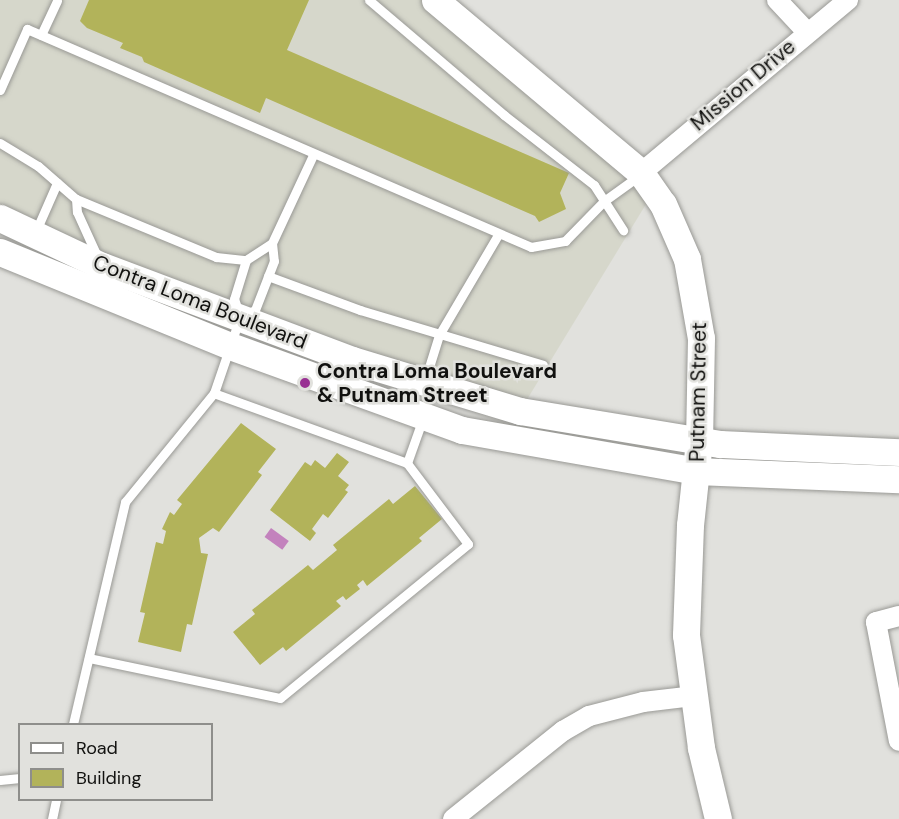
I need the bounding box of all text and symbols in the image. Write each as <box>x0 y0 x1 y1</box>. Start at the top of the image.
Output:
street label: Mission Drive <box>686 34 800 136</box>
street label: Contra Loma Boulevard <box>89 250 311 354</box>
street label: Putnam Street <box>684 322 712 462</box>
place label: Contra Loma Boulevard & Putnam Street <box>317 358 557 408</box>
marker: Contra Loma Boulevard & Putnam Street <box>298 376 312 390</box>
legend <box>18 723 213 801</box>
text: Road <box>76 736 118 760</box>
text: Building <box>76 766 141 790</box>

